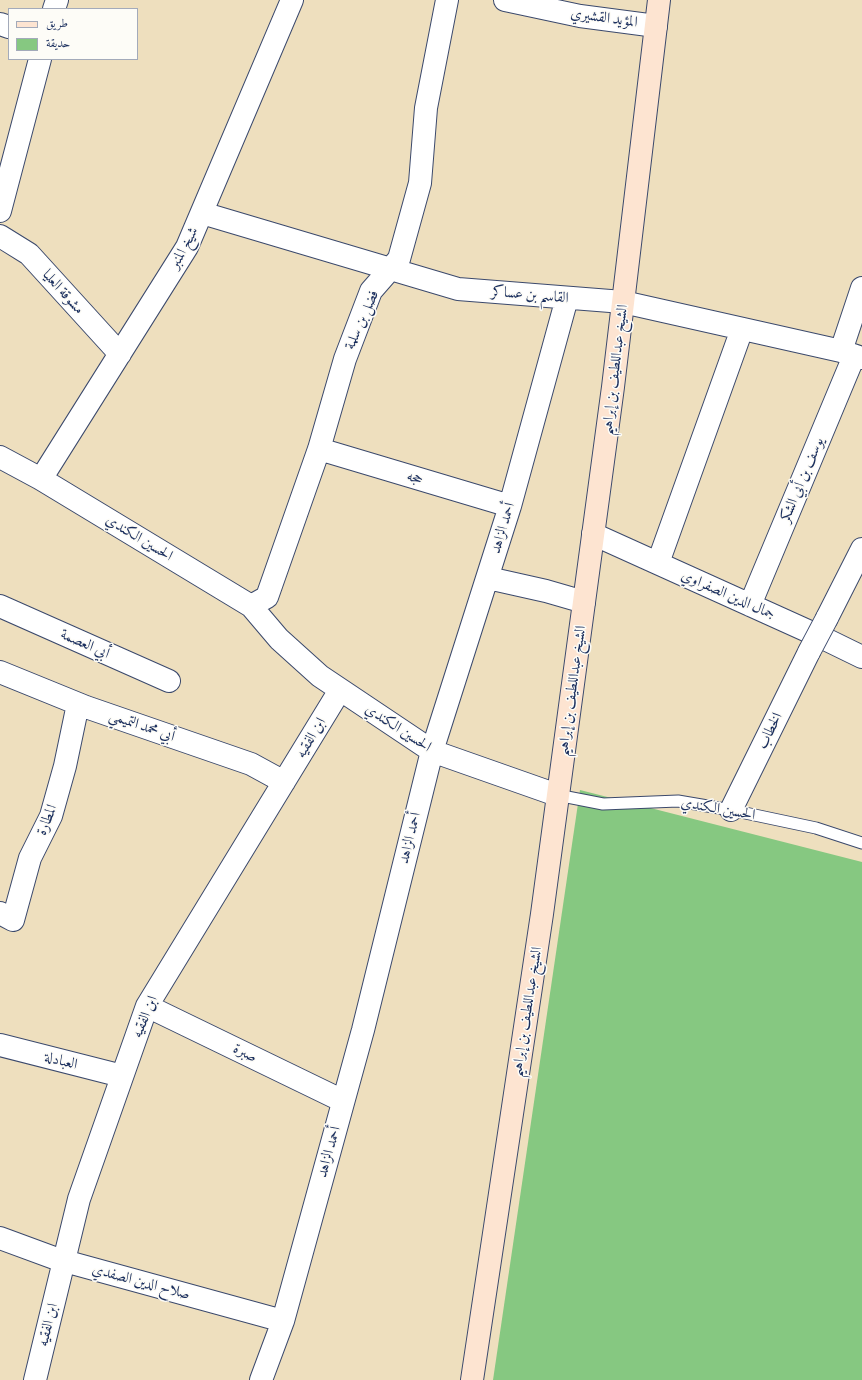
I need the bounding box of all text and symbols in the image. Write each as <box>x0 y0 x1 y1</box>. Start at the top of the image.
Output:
street label: المؤيد القشيري <box>569 4 639 32</box>
legend <box>8 8 138 60</box>
text: طريق <box>46 15 68 31</box>
text: حديقة <box>46 35 70 51</box>
street label: شيخ المنبر <box>165 224 203 272</box>
street label: مشوقة العليا <box>38 266 88 318</box>
street label: القاسم بن عساكر <box>491 283 569 307</box>
street label: فضل بن سلمة <box>341 287 383 353</box>
street label: الشيخ عبداللطيف بن إبراهيم <box>598 304 632 436</box>
street label: يوسف بن أبي الشكر <box>776 435 828 525</box>
street label: حجه <box>405 467 425 489</box>
street label: أحمد الزاهد <box>487 500 519 556</box>
street label: الحسين الكندي <box>102 511 176 565</box>
street label: جمال الدين الصفراوي <box>678 566 778 624</box>
street label: أبي العصمة <box>57 625 113 663</box>
street label: الشيخ عبداللطيف بن إبراهيم <box>554 625 590 757</box>
street label: الحسين الكندي <box>362 700 434 756</box>
street label: أبي محمد التميمي <box>107 706 177 746</box>
street label: الخطاب <box>754 710 786 752</box>
street label: ابن الفقيه <box>292 714 330 762</box>
street label: الحسين الكندي <box>679 794 757 824</box>
street label: المطارة <box>33 802 61 838</box>
street label: أحمد الزاهد <box>395 810 425 866</box>
street label: الشيخ عبداللطيف بن إبراهيم <box>508 946 546 1078</box>
street label: ابن الفقيه <box>128 993 162 1041</box>
street label: صبرة <box>230 1040 260 1066</box>
street label: العبادلة <box>43 1048 79 1074</box>
street label: أحمد الزاهد <box>313 1124 345 1180</box>
street label: صلاح الدين الصفدي <box>90 1260 192 1304</box>
street label: ابن الفقيه <box>34 1301 62 1349</box>

